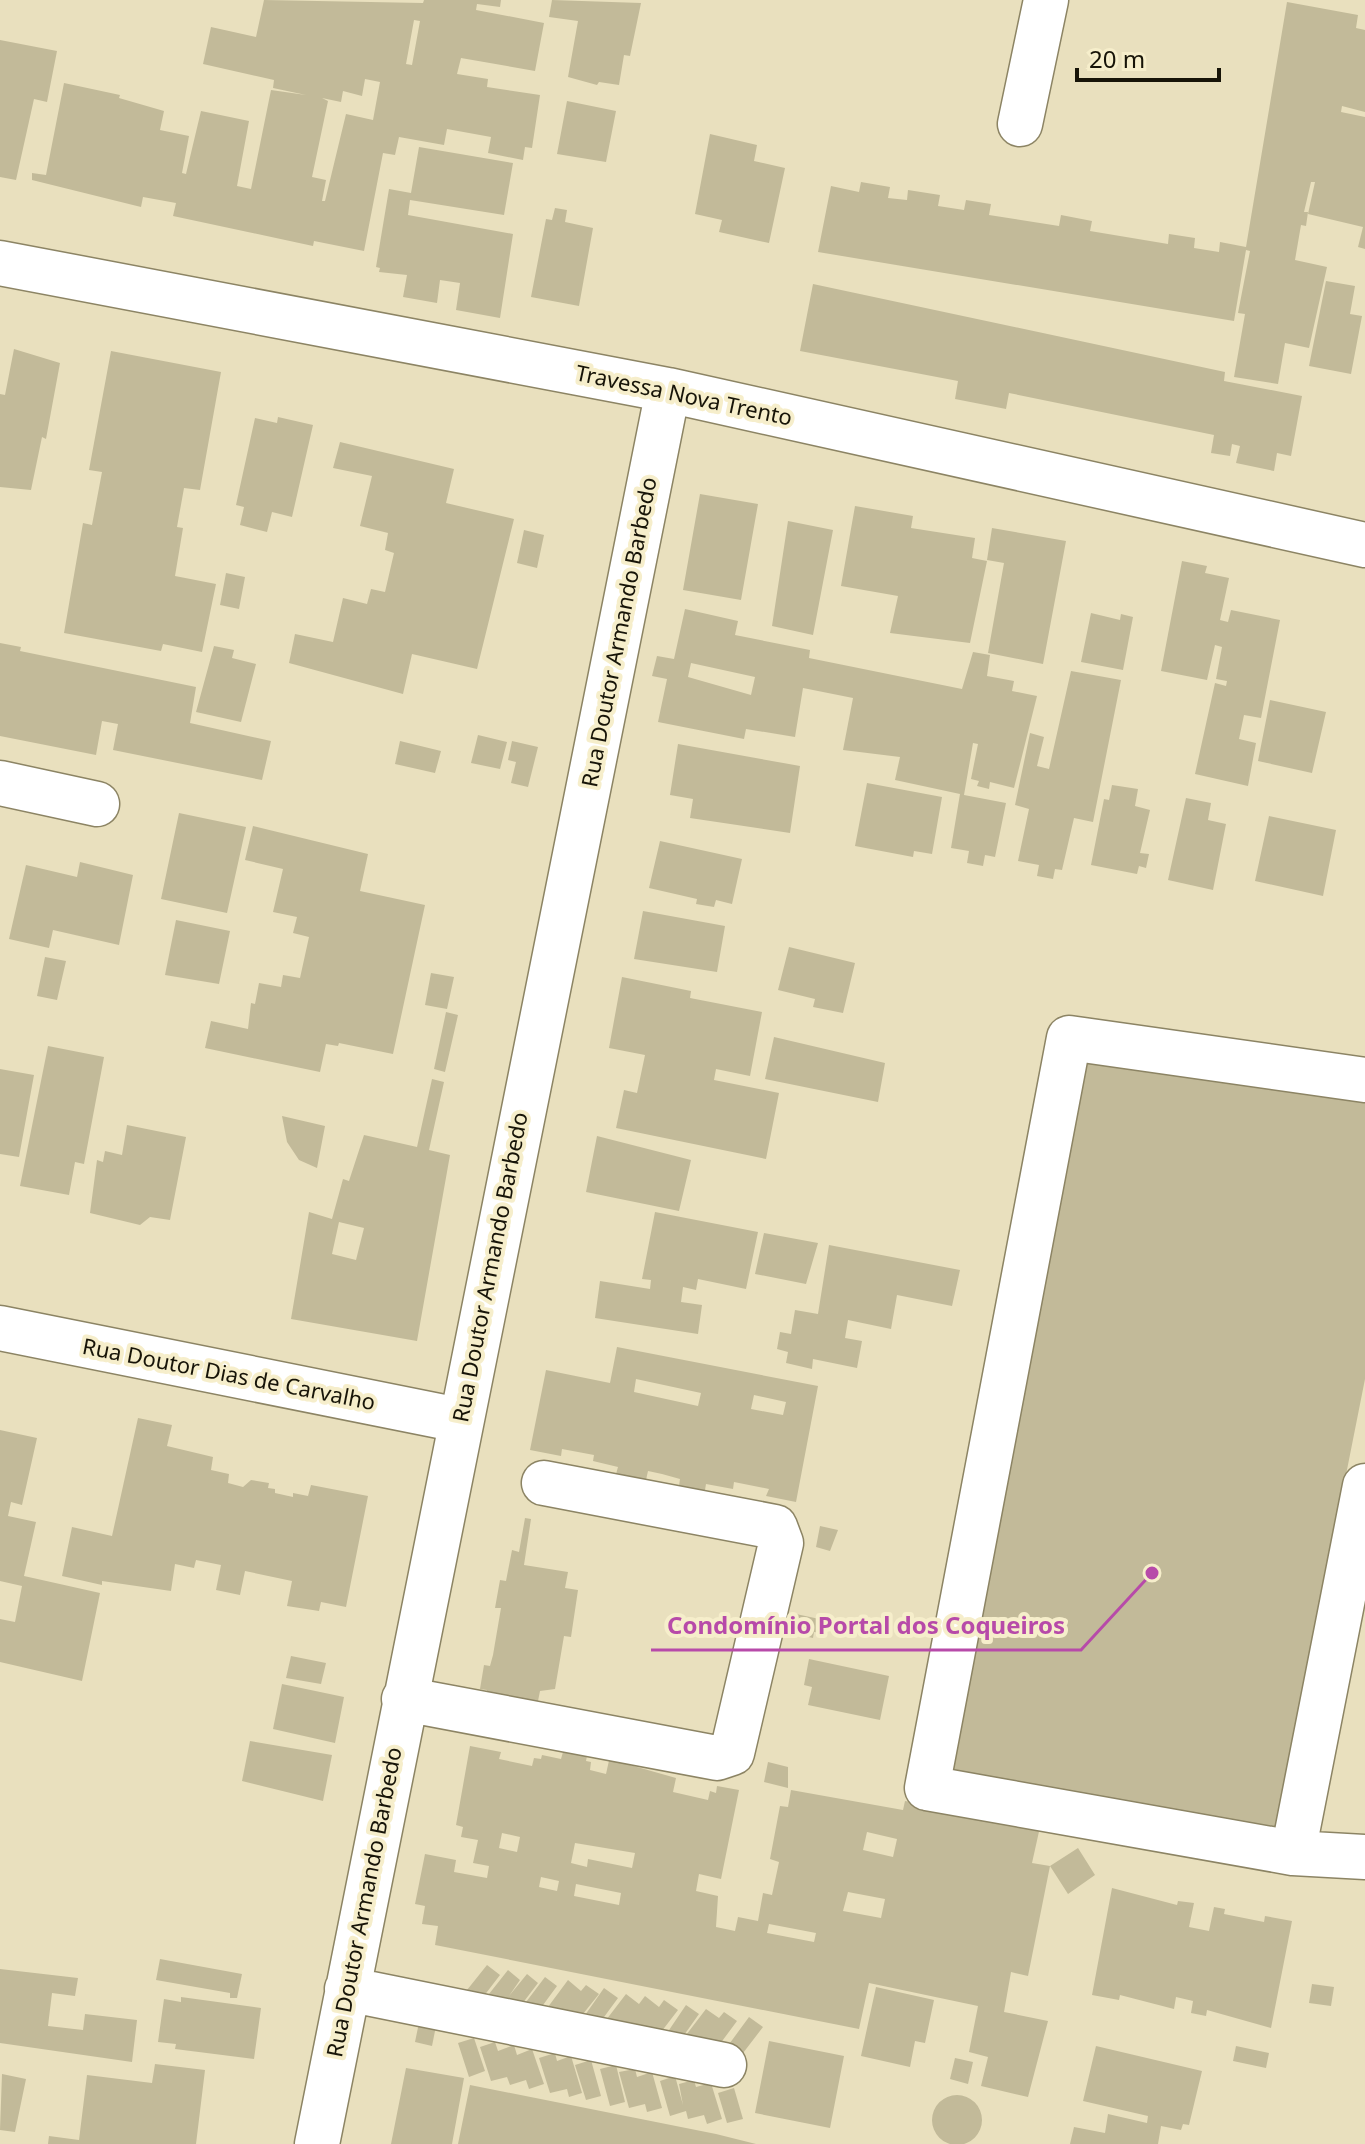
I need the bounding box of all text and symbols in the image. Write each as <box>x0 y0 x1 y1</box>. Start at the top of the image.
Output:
scale bar <box>1077 32 1219 82</box>
text: 20 m <box>1089 42 1145 75</box>
street label: Travessa Nova Trento <box>573 356 795 432</box>
street label: Rua Doutor Armando Barbedo <box>573 474 663 789</box>
street label: Rua Doutor Armando Barbedo <box>444 1109 534 1424</box>
street label: Rua Doutor Dias de Carvalho <box>80 1330 378 1416</box>
callout: Condomínio Portal dos Coqueiros <box>651 1602 1081 1650</box>
text: Condomínio Portal dos Coqueiros <box>667 1608 1065 1641</box>
street label: Rua Doutor Armando Barbedo <box>318 1744 408 2059</box>

